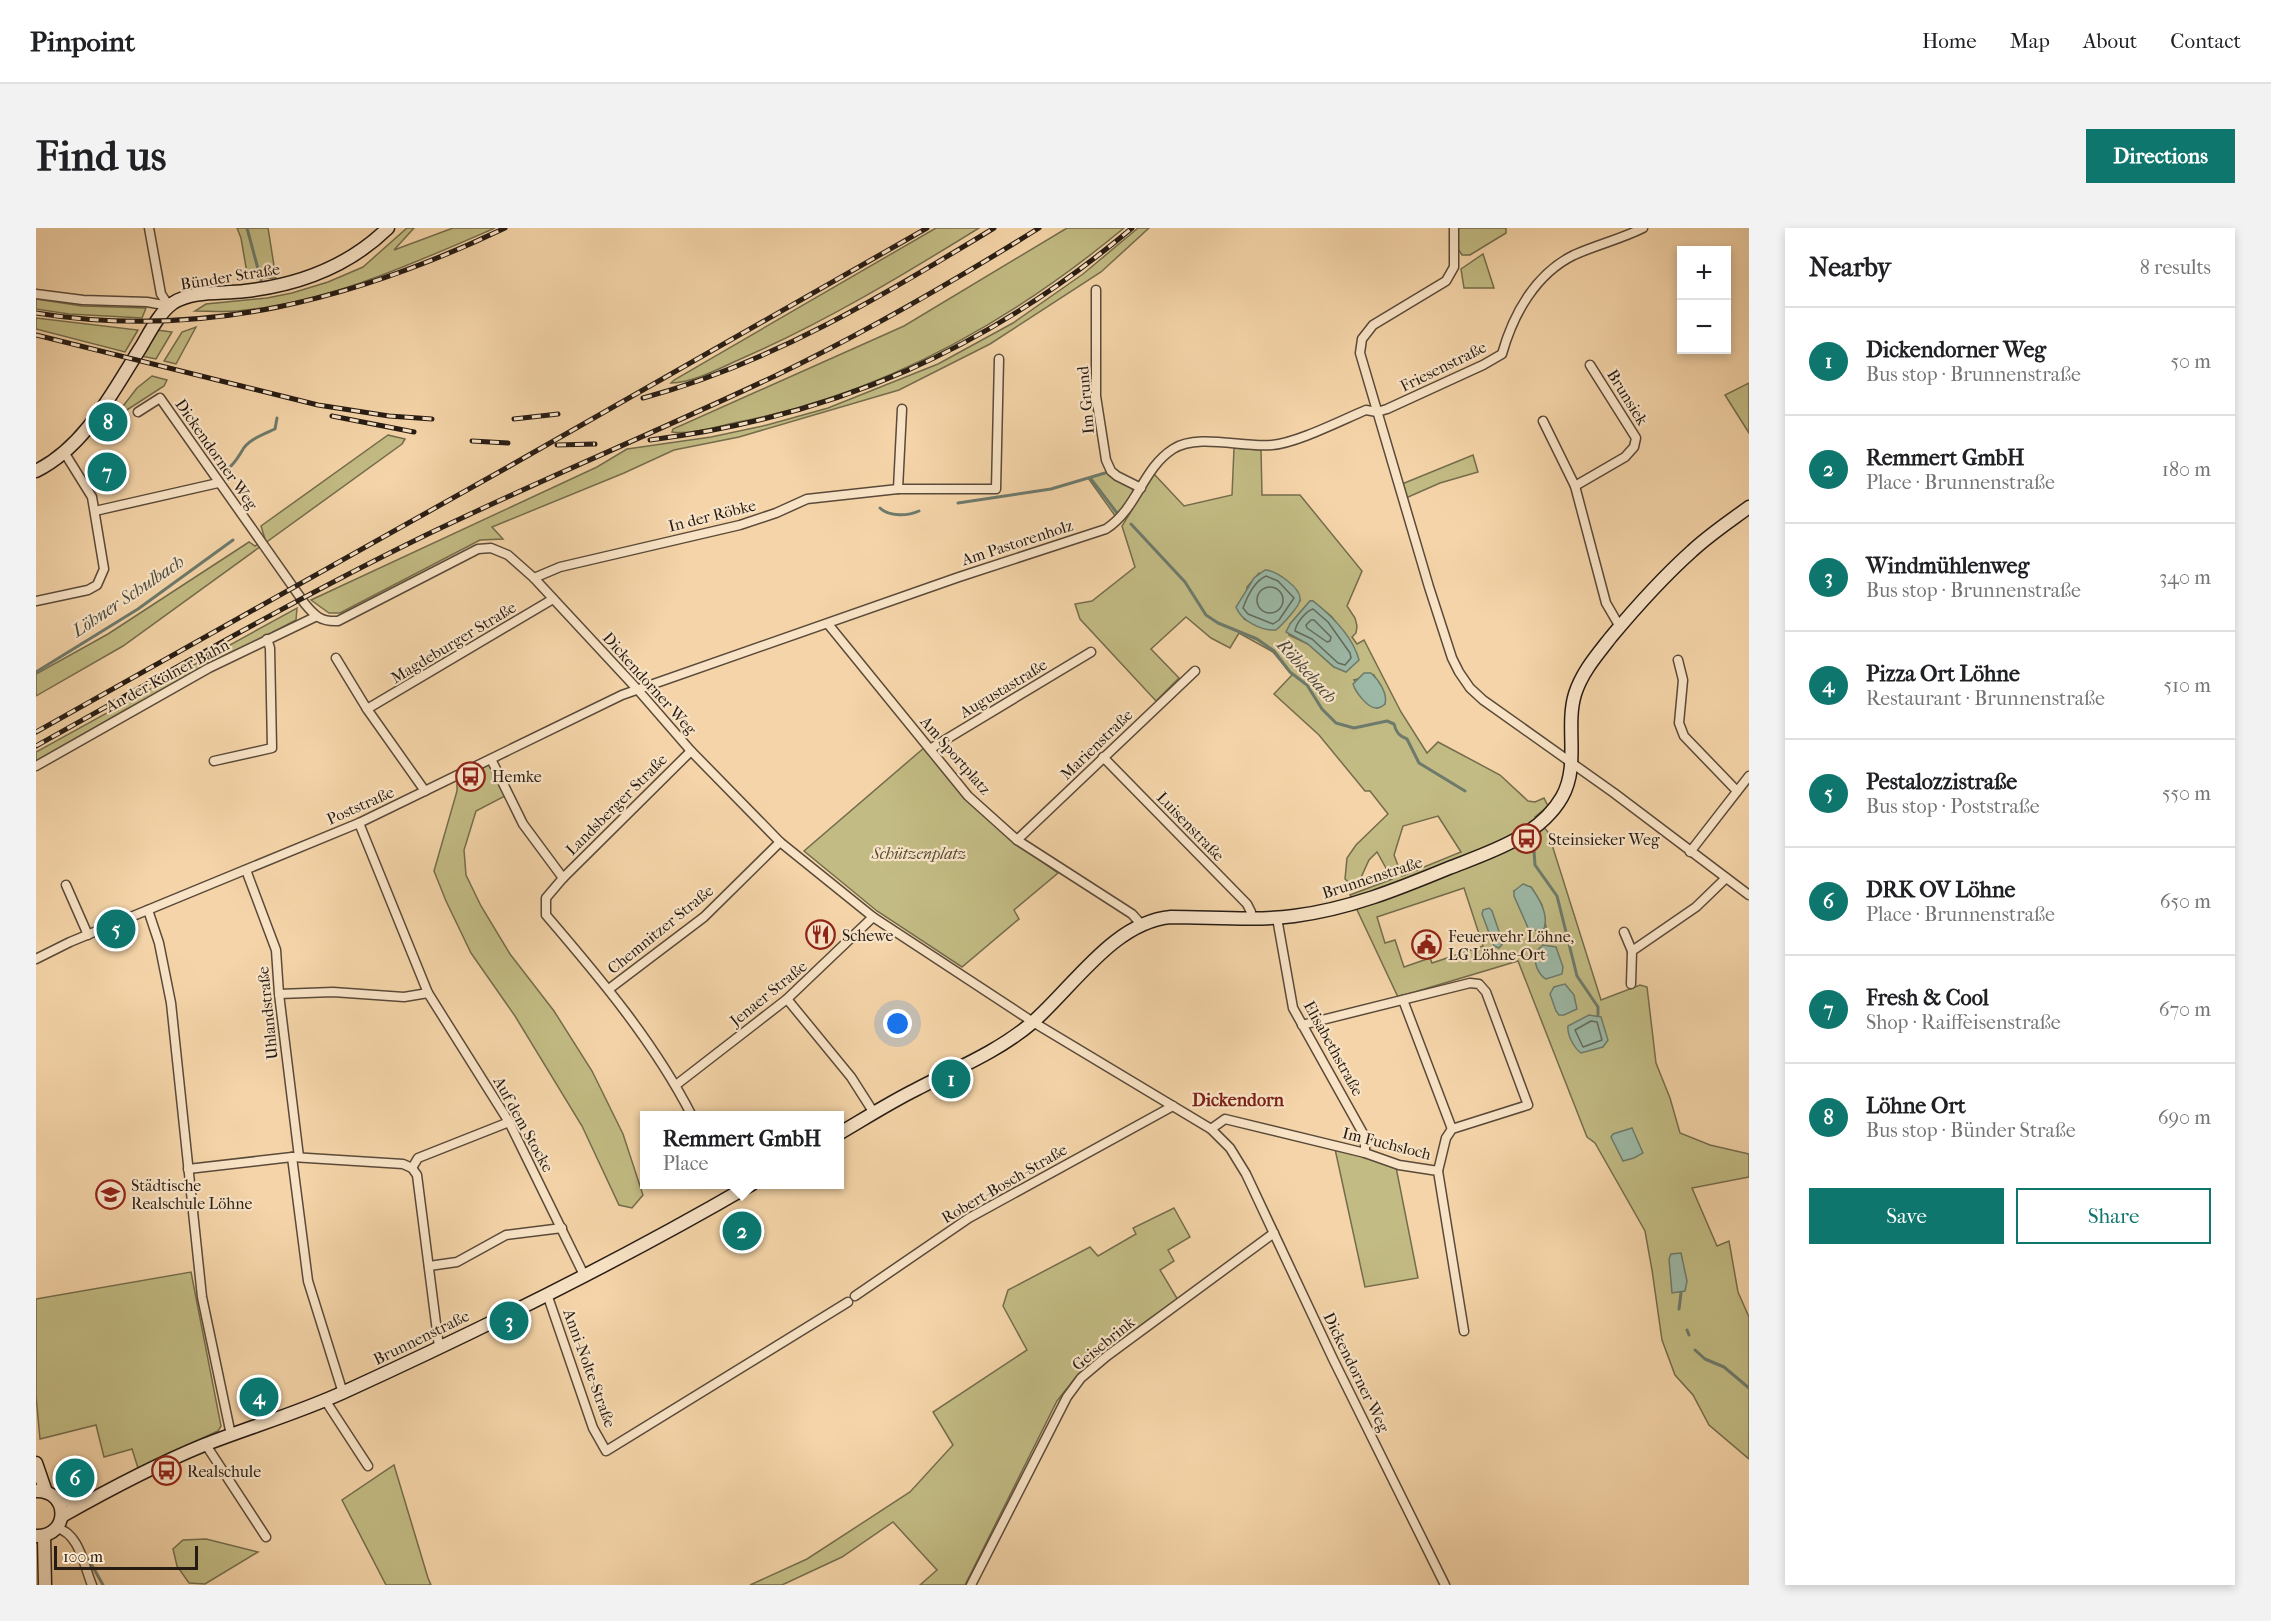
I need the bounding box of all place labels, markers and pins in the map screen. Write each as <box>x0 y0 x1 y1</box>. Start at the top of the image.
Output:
pin: 8 <box>88 400 128 444</box>
pin: 7 <box>88 450 126 494</box>
bus stop icon: Hemke <box>455 760 487 792</box>
place label: Hemke <box>492 767 542 786</box>
bus stop icon: Steinsieker Weg <box>1511 823 1543 855</box>
place label: Steinsieker Weg <box>1548 830 1660 849</box>
pin: 5 <box>96 906 136 952</box>
restaurant icon: Schewe <box>805 919 837 951</box>
place label: Schewe <box>842 926 894 945</box>
place label: Feuerwehr Löhne, LG Löhne-Ort <box>1448 927 1574 964</box>
public building icon: Feuerwehr Löhne, LG Löhne-Ort <box>1411 929 1443 961</box>
pin: 1 <box>932 1056 970 1102</box>
place label: Städtische Realschule Löhne <box>131 1176 252 1213</box>
school or university icon: Städtische Realschule Löhne <box>94 1178 126 1210</box>
pin: 2 <box>722 1208 762 1254</box>
pin: 3 <box>490 1298 528 1344</box>
pin: 4 <box>240 1374 278 1420</box>
bus stop icon: Realschule <box>150 1455 182 1487</box>
pin: 6 <box>56 1456 94 1500</box>
place label: Realschule <box>187 1462 261 1481</box>

